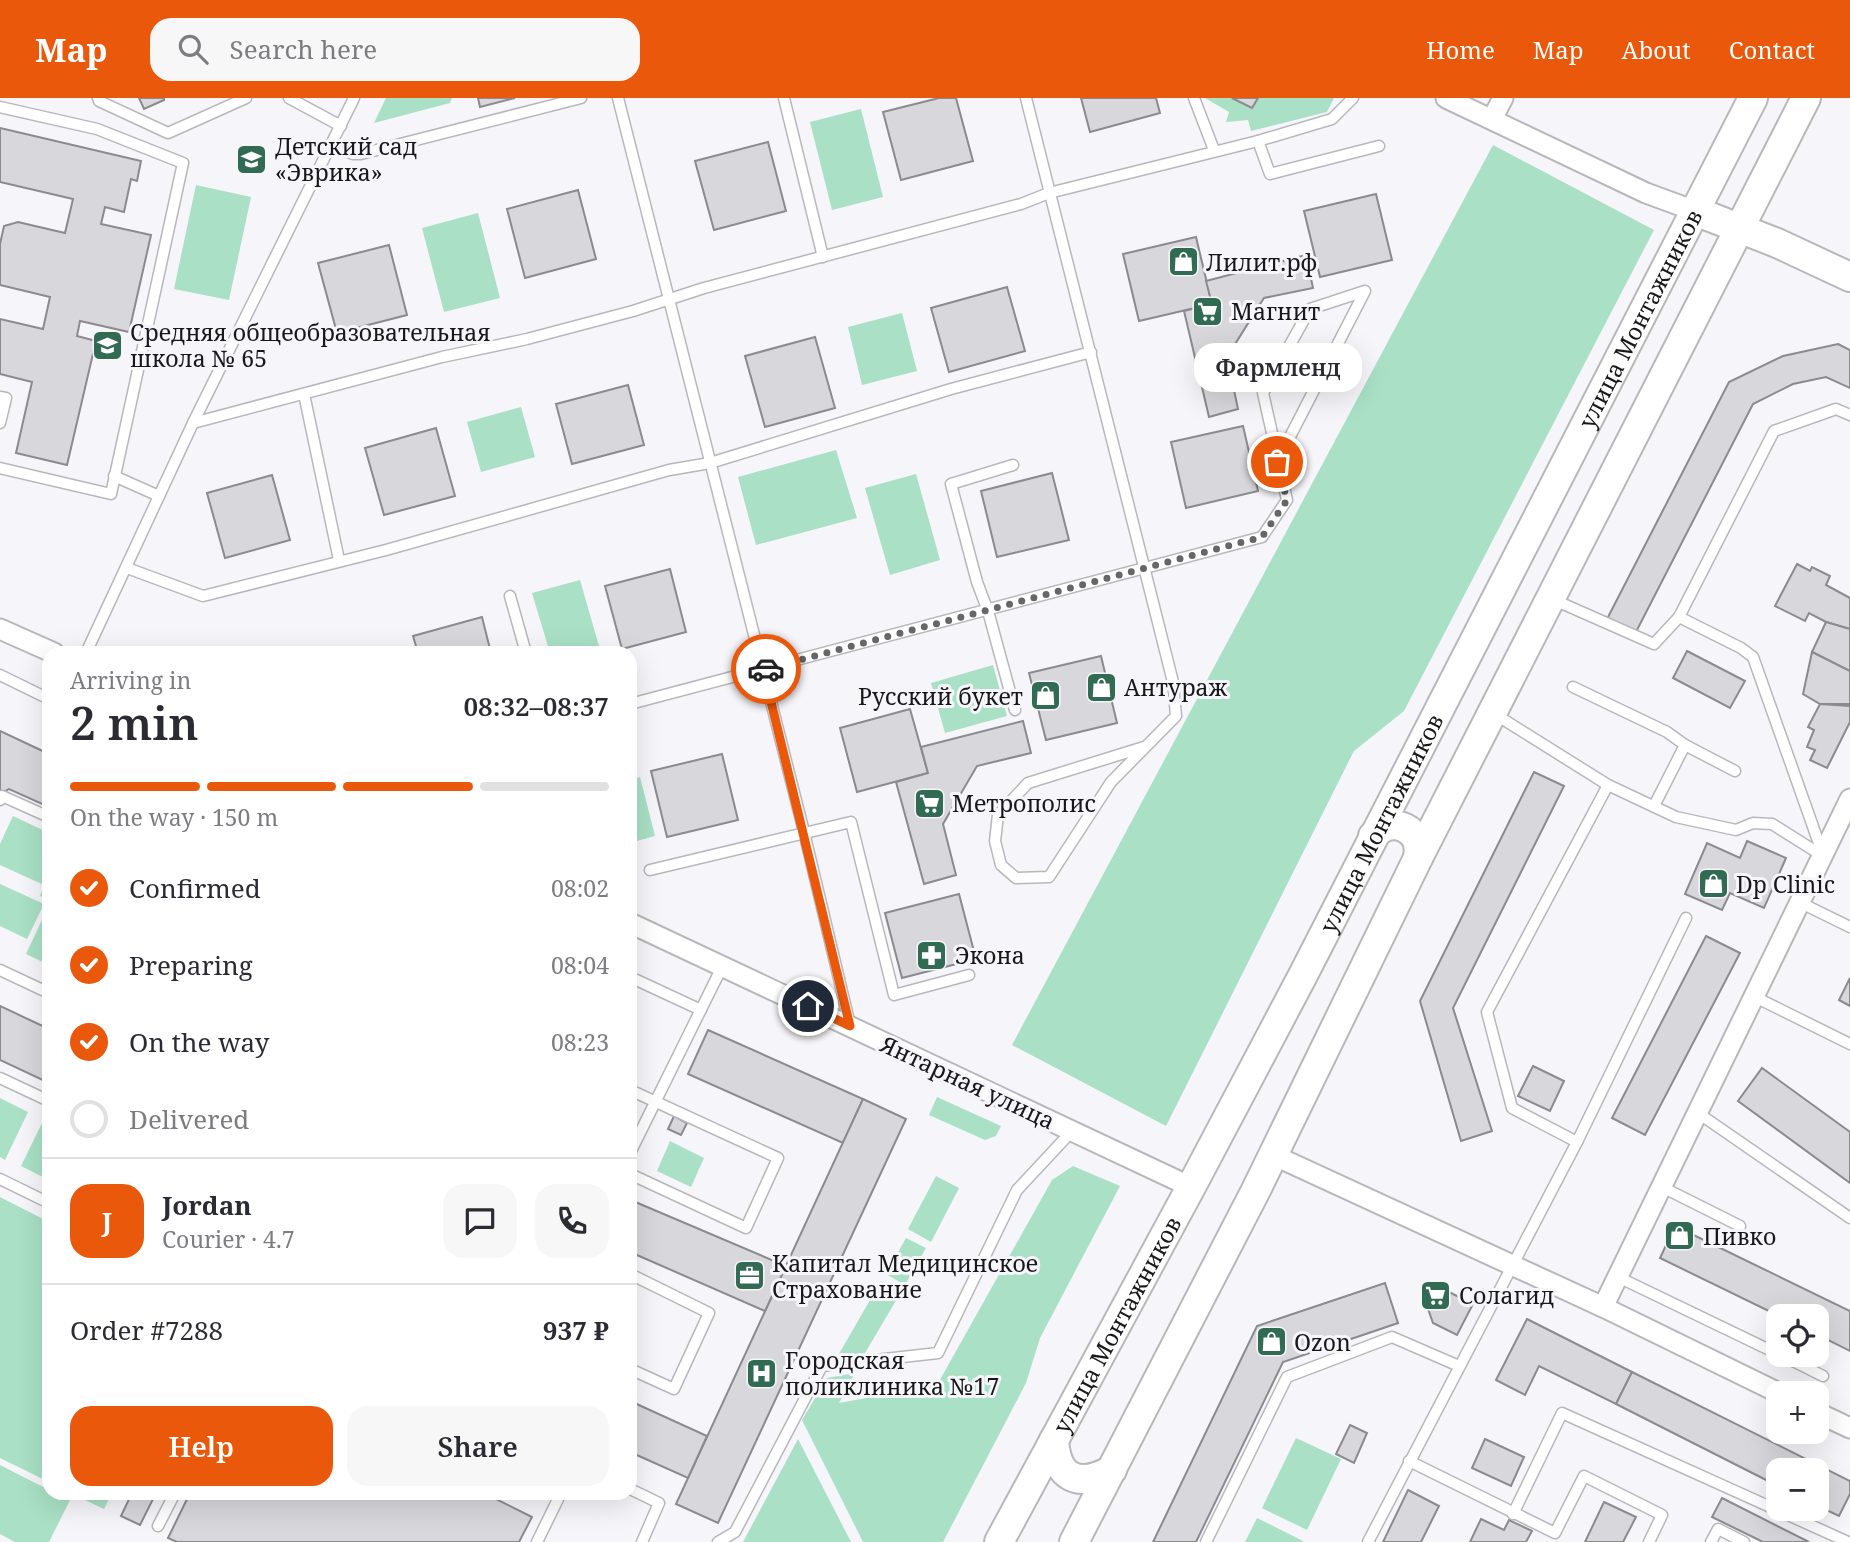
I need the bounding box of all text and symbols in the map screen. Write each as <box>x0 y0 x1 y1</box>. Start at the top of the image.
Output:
search box <box>150 18 640 81</box>
text: Map <box>35 27 108 72</box>
icon: search <box>174 30 212 68</box>
text: Search here <box>230 31 377 67</box>
text: Home <box>1426 33 1495 66</box>
text: Map <box>1533 33 1584 66</box>
text: About <box>1622 33 1691 66</box>
text: Contact <box>1729 33 1815 66</box>
place label: Детский сад «Эврика» <box>275 130 417 188</box>
school or university icon: Детский сад «Эврика» <box>235 142 269 176</box>
street label: улица Монтажников <box>1570 204 1709 434</box>
shop icon: Лилит.рф <box>1166 245 1200 279</box>
place label: Лилит.рф <box>1206 246 1317 278</box>
supermarket icon: Магнит <box>1191 294 1225 328</box>
place label: Магнит <box>1231 295 1320 327</box>
place label: Средняя общеобразовательная школа № 65 <box>130 316 491 374</box>
school or university icon: Средняя общеобразовательная школа № 65 <box>90 328 124 362</box>
callout: Фармленд <box>1193 343 1361 392</box>
text: Фармленд <box>1215 351 1341 383</box>
pin <box>1247 432 1307 492</box>
icon: bag <box>1258 443 1296 481</box>
courier <box>731 634 801 704</box>
icon: car <box>747 650 785 688</box>
text: Arriving in <box>70 664 191 696</box>
shop icon: Антураж <box>1084 670 1118 704</box>
place label: Антураж <box>1124 671 1228 703</box>
shop icon: Русский букет <box>1029 679 1063 713</box>
place label: Русский букет <box>858 680 1023 712</box>
text: 08:32–08:37 <box>463 688 609 724</box>
text: 2 min <box>70 691 198 753</box>
street label: улица Монтажников <box>1311 708 1450 938</box>
supermarket icon: Метрополис <box>912 786 946 820</box>
place label: Метрополис <box>952 787 1096 819</box>
text: On the way · 150 m <box>70 801 278 833</box>
shop icon: Dp Clinic <box>1696 867 1730 901</box>
place label: Dp Clinic <box>1736 868 1835 900</box>
icon: check <box>70 869 108 907</box>
text: Confirmed <box>129 870 261 906</box>
text: 08:02 <box>551 872 609 904</box>
pharmacy icon: Экона <box>915 938 949 972</box>
place label: Экона <box>955 939 1025 971</box>
icon: check <box>70 946 108 984</box>
text: Preparing <box>129 947 253 983</box>
text: 08:04 <box>551 949 609 981</box>
pin <box>778 976 838 1036</box>
icon: home <box>789 987 827 1025</box>
icon: check <box>70 1023 108 1061</box>
text: On the way <box>129 1024 269 1060</box>
text: 08:23 <box>551 1026 609 1058</box>
street label: Янтарная улица <box>875 1027 1060 1136</box>
text: Delivered <box>129 1101 249 1137</box>
button: chat <box>443 1184 517 1258</box>
button: phone <box>535 1184 609 1258</box>
text: Jordan <box>162 1187 252 1223</box>
text: J <box>102 1203 112 1239</box>
street label: улица Монтажников <box>1045 1211 1188 1439</box>
shop icon: Пивко <box>1663 1219 1697 1253</box>
place label: Пивко <box>1703 1220 1776 1252</box>
text: Courier · 4.7 <box>162 1223 295 1255</box>
place label: Капитал Медицинское Страхование <box>772 1247 1038 1305</box>
office icon: Капитал Медицинское Страхование <box>732 1259 766 1293</box>
supermarket icon: Солагид <box>1419 1278 1453 1312</box>
place label: Солагид <box>1459 1279 1554 1311</box>
map controls <box>1766 1304 1829 1521</box>
button: locate <box>1766 1304 1829 1367</box>
text: Order #7288 <box>70 1312 223 1348</box>
text: 937 ₽ <box>543 1312 609 1348</box>
shop icon: Ozon <box>1254 1325 1288 1359</box>
place label: Ozon <box>1294 1326 1351 1358</box>
place label: Городская поликлиника №17 <box>785 1344 999 1402</box>
hospital icon: Городская поликлиника №17 <box>745 1356 779 1390</box>
button: + <box>1766 1381 1829 1444</box>
button: Help <box>70 1406 333 1486</box>
button: Share <box>347 1406 609 1486</box>
button: − <box>1766 1458 1829 1521</box>

